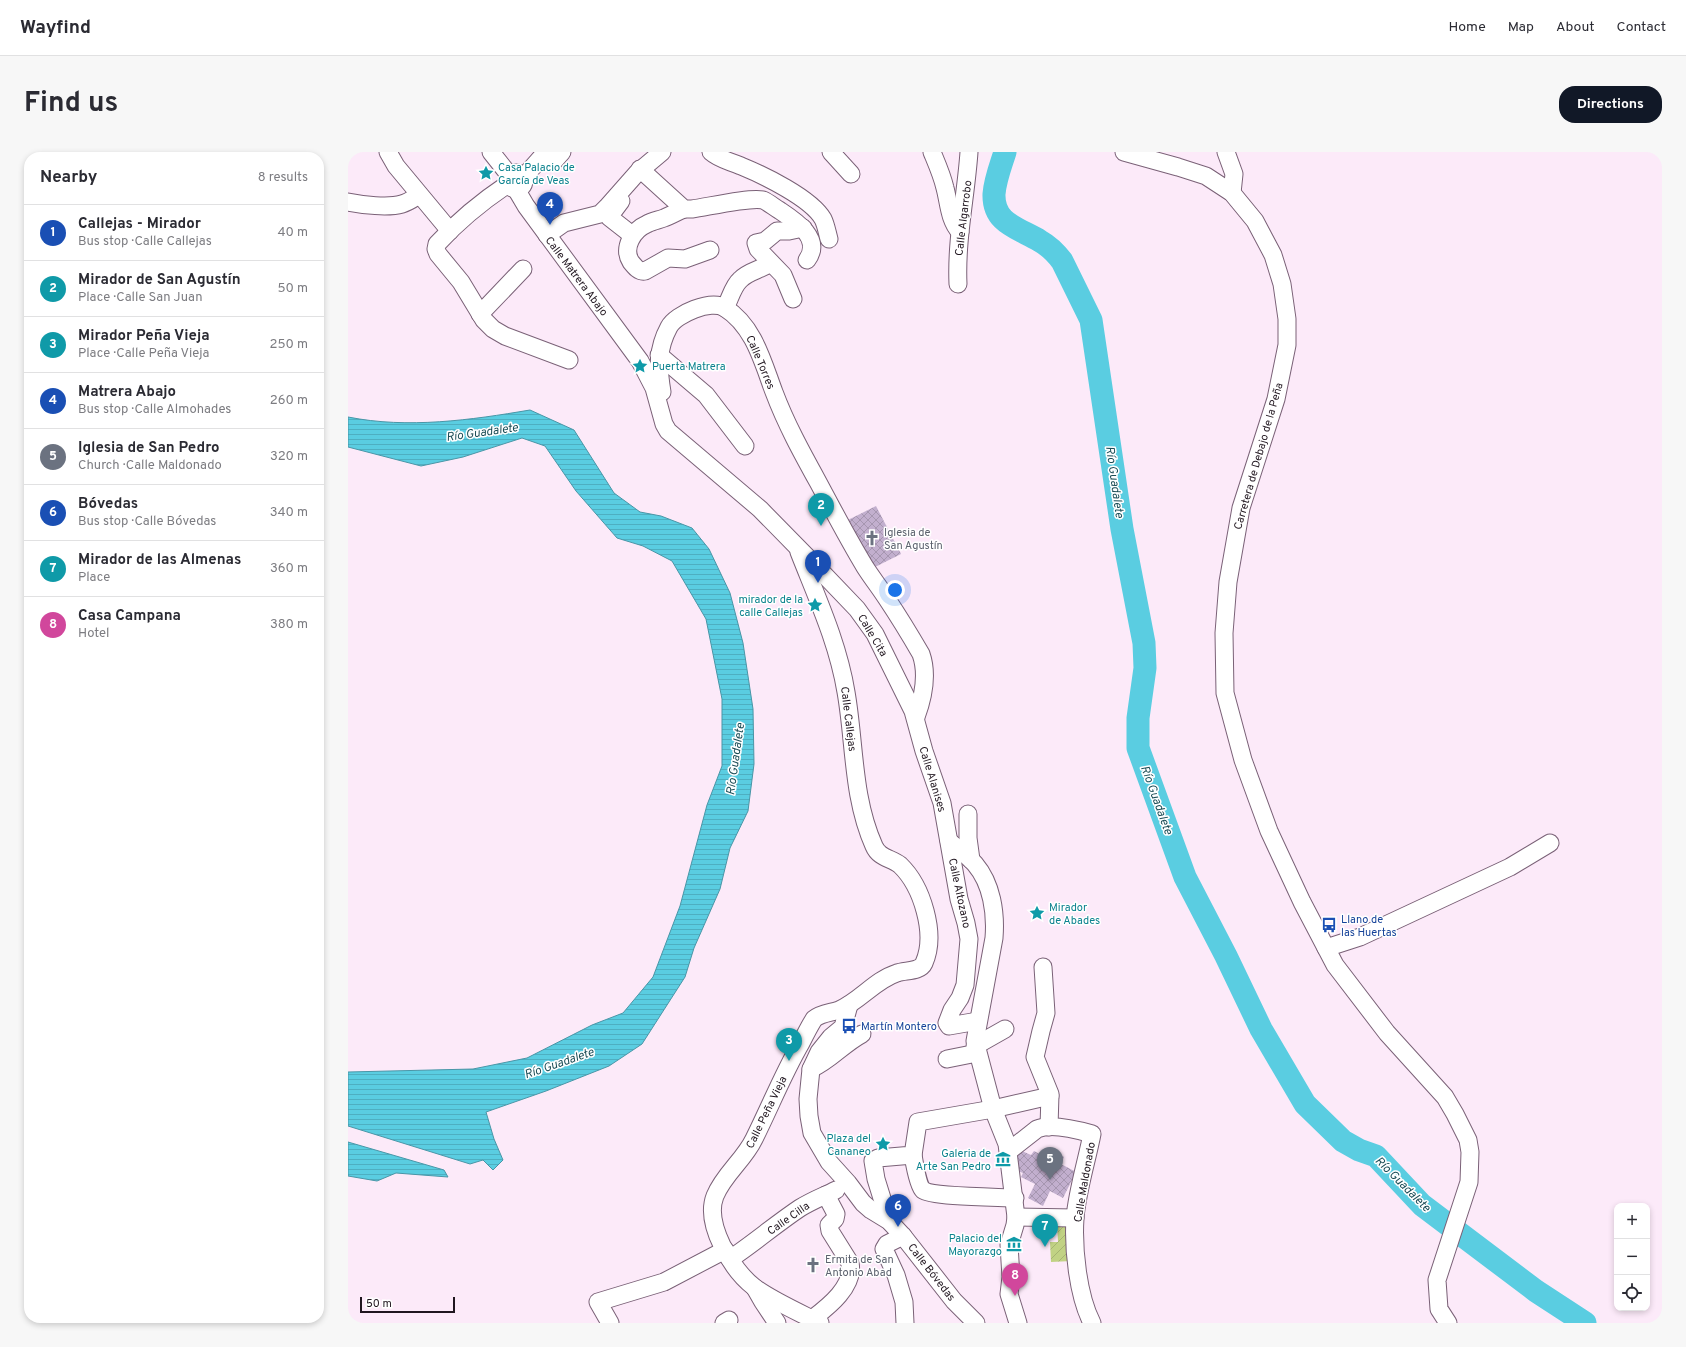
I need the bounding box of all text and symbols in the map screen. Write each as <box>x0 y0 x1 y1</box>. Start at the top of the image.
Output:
text: Wayfind <box>20 16 91 40</box>
text: Home <box>1449 19 1486 36</box>
text: Map <box>1508 19 1534 36</box>
text: About <box>1556 19 1595 36</box>
text: Contact <box>1617 19 1666 36</box>
text: Find us <box>24 86 118 122</box>
button: Directions <box>1559 86 1662 123</box>
place label: Casa Palacio de García de Veas <box>498 161 575 188</box>
place icon: Casa Palacio de García de Veas <box>477 164 495 182</box>
text: Nearby <box>40 167 97 189</box>
text: 8 results <box>258 170 308 186</box>
street label: Calle Algarrobo <box>952 179 976 257</box>
pin: 4 <box>537 192 563 225</box>
text: Callejas - Mirador <box>78 215 201 234</box>
text: 1 <box>50 225 56 241</box>
text: 40 m <box>278 225 308 241</box>
text: Bus stop · Calle Callejas <box>78 234 212 250</box>
street label: Calle Matrera Abajo <box>542 234 611 319</box>
text: Mirador de San Agustín <box>78 271 241 290</box>
text: 2 <box>49 281 57 297</box>
text: 50 m <box>278 281 308 297</box>
text: Place · Calle San Juan <box>78 290 202 306</box>
text: Mirador Peña Vieja <box>78 327 210 346</box>
street label: Calle Torres <box>742 333 778 392</box>
text: 3 <box>49 337 57 353</box>
text: 250 m <box>270 337 308 353</box>
text: Place · Calle Peña Vieja <box>78 346 209 362</box>
place icon: Puerta Matrera <box>631 357 649 375</box>
place label: Puerta Matrera <box>652 360 726 374</box>
street label: Carretera de Debajo de la Peña <box>1231 381 1287 531</box>
text: Matrera Abajo <box>78 383 176 402</box>
text: 4 <box>49 393 57 409</box>
text: 260 m <box>270 393 308 409</box>
text: Bus stop · Calle Almohades <box>78 402 231 418</box>
water label: Río Guadalete <box>445 420 520 446</box>
text: Iglesia de San Pedro <box>78 439 220 458</box>
water label: Río Guadalete <box>1101 445 1127 520</box>
text: 5 <box>49 449 57 465</box>
text: 320 m <box>270 449 308 465</box>
text: Church · Calle Maldonado <box>78 458 222 474</box>
pin: 2 <box>808 493 834 526</box>
text: Bóvedas <box>78 495 138 514</box>
text: 6 <box>49 505 57 521</box>
text: 340 m <box>270 505 308 521</box>
text: Bus stop · Calle Bóvedas <box>78 514 216 530</box>
place label: Iglesia de San Agustín <box>884 526 943 553</box>
church icon: Iglesia de San Agustín <box>863 529 881 547</box>
pin: 1 <box>805 550 831 583</box>
text: Mirador de las Almenas <box>78 551 241 570</box>
text: 7 <box>50 561 56 577</box>
text: 360 m <box>270 561 308 577</box>
text: Place <box>78 570 110 586</box>
your location <box>885 580 905 600</box>
place label: mirador de la calle Callejas <box>738 593 803 620</box>
place icon: mirador de la calle Callejas <box>806 596 824 614</box>
text: Casa Campana <box>78 607 181 626</box>
street label: Calle Cita <box>854 612 890 659</box>
text: 8 <box>49 617 57 633</box>
text: 380 m <box>270 617 308 633</box>
text: Hotel <box>78 626 109 642</box>
street label: Calle Callejas <box>837 686 859 752</box>
water label: Río Guadalete <box>723 721 749 796</box>
street label: Calle Alanises <box>915 745 949 814</box>
water label: Río Guadalete <box>1136 764 1176 838</box>
street label: Calle Altozano <box>945 857 973 929</box>
place label: Mirador de Abades <box>1049 901 1100 928</box>
place icon: Mirador de Abades <box>1028 904 1046 922</box>
place label: Llano de las Huertas <box>1341 913 1397 940</box>
bus stop icon: Llano de las Huertas <box>1320 916 1338 934</box>
bus stop icon: Martín Montero <box>840 1017 858 1035</box>
place label: Martín Montero <box>861 1020 937 1034</box>
pin: 3 <box>776 1028 802 1061</box>
water label: Río Guadalete <box>522 1044 597 1083</box>
street label: Calle Peña Vieja <box>743 1074 791 1151</box>
place label: Plaza del Cananeo <box>826 1132 871 1159</box>
place icon: Plaza del Cananeo <box>874 1135 892 1153</box>
street label: Calle Maldonado <box>1071 1141 1099 1223</box>
place label: Galeria de Arte San Pedro <box>916 1147 991 1174</box>
pin: 5 <box>1037 1147 1063 1180</box>
museum icon: Galeria de Arte San Pedro <box>994 1150 1012 1168</box>
water label: Río Guadalete <box>1371 1153 1434 1217</box>
pin: 6 <box>885 1194 911 1227</box>
street label: Calle Cilla <box>765 1199 813 1239</box>
map controls <box>1614 1203 1650 1311</box>
button: + <box>1614 1203 1650 1239</box>
pin: 7 <box>1032 1214 1058 1247</box>
place label: Palacio del Mayorazgo <box>948 1232 1002 1259</box>
museum icon: Palacio del Mayorazgo <box>1005 1235 1023 1253</box>
button: − <box>1614 1239 1650 1275</box>
street label: Calle Bóvedas <box>904 1241 958 1304</box>
place label: Ermita de San Antonio Abad <box>825 1253 894 1280</box>
church icon: Ermita de San Antonio Abad <box>804 1256 822 1274</box>
pin: 8 <box>1002 1263 1028 1296</box>
button: locate <box>1614 1275 1650 1311</box>
scale bar <box>360 1295 455 1314</box>
text: 50 m <box>366 1297 392 1311</box>

